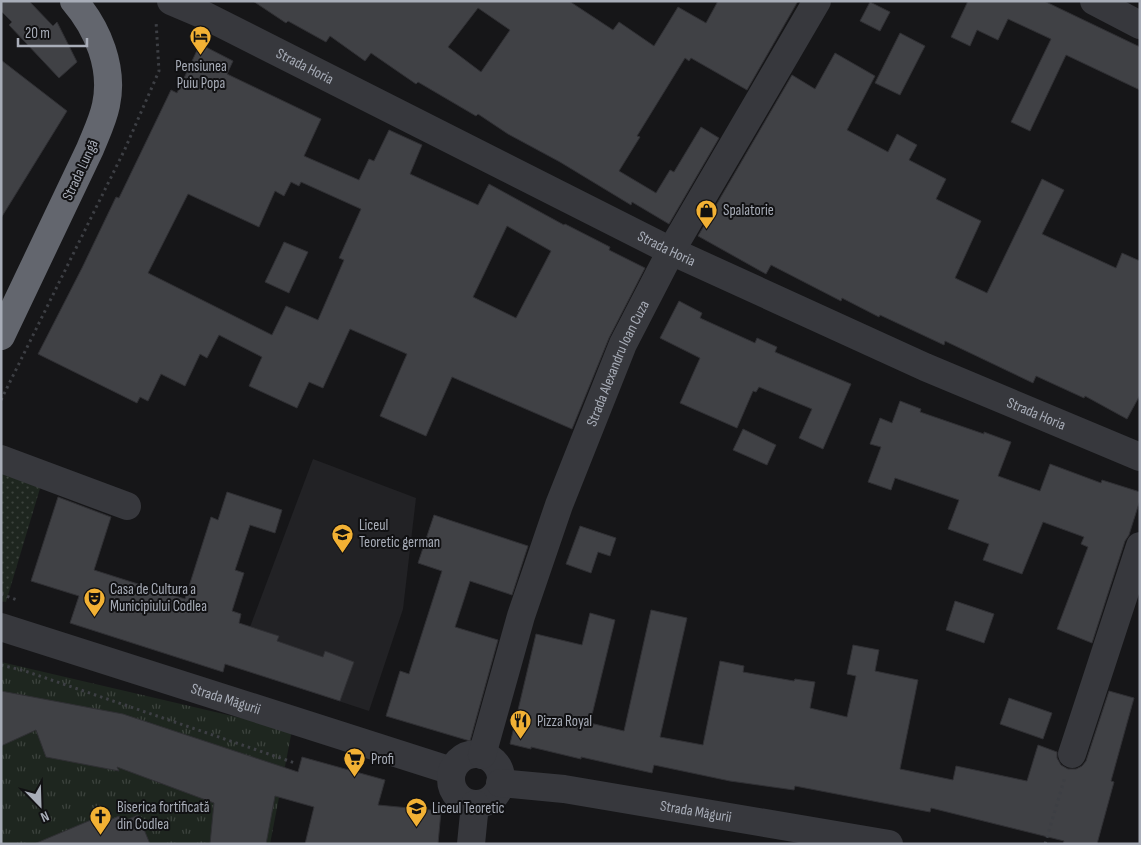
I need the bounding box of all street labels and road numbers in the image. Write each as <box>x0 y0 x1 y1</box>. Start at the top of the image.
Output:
street label: Strada Horia <box>273 44 337 89</box>
street label: Strada Lungă <box>58 137 103 204</box>
street label: Strada Horia <box>634 227 699 271</box>
street label: Strada Alexandru Ioan Cuza <box>582 297 654 429</box>
street label: Strada Horia <box>1004 393 1069 435</box>
street label: Strada Măgurii <box>188 679 263 719</box>
street label: Strada Măgurii <box>659 796 733 827</box>

